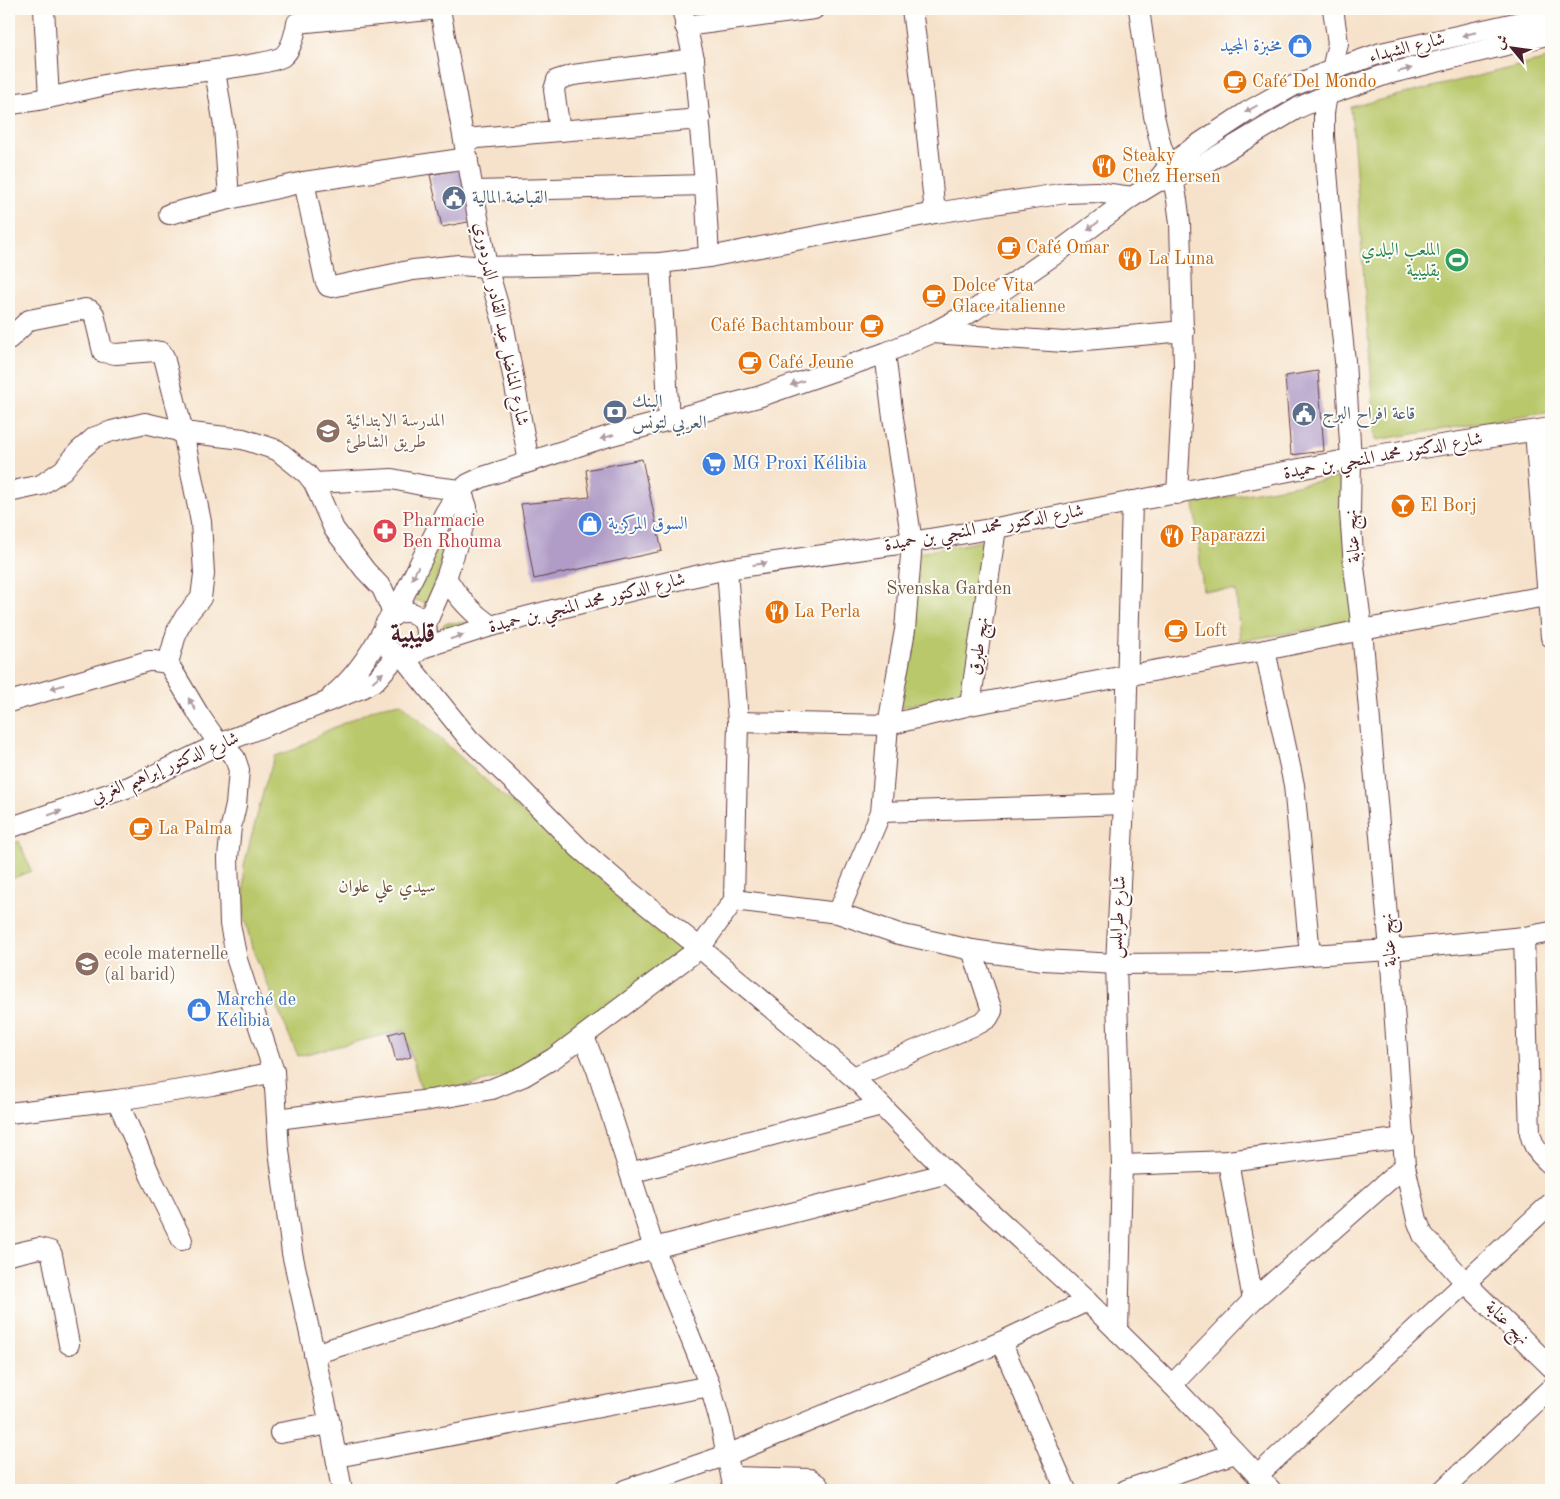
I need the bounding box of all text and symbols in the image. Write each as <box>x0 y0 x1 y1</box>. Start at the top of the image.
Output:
north arrow <box>1488 22 1538 72</box>
street label: شارع الشهداء <box>1367 30 1448 71</box>
one-way arrow <box>1461 30 1477 38</box>
shop icon: مخبزة المجيد <box>1287 33 1313 59</box>
text: ش <box>1492 33 1511 52</box>
place label: مخبزة المجيد <box>1220 37 1282 56</box>
one-way arrow <box>1397 66 1412 74</box>
cafe icon: Café Del Mondo <box>1222 69 1248 95</box>
place label: Café Del Mondo <box>1252 73 1377 91</box>
one-way arrow <box>1245 105 1258 114</box>
place label: Steaky Chez Hersen <box>1122 147 1221 186</box>
restaurant icon: Steaky Chez Hersen <box>1091 153 1117 179</box>
public building icon: القباضة المالية <box>441 185 467 211</box>
place label: القباضة المالية <box>472 189 548 208</box>
street label: شارع المناضل عبد القادر الدردوري <box>466 221 531 429</box>
one-way arrow <box>1086 221 1100 231</box>
cafe icon: Café Omar <box>996 235 1022 261</box>
place label: Café Omar <box>1026 239 1110 257</box>
place label: الملعب البلدي بقليبية <box>1361 241 1440 281</box>
restaurant icon: La Luna <box>1117 246 1143 272</box>
sports icon: الملعب البلدي بقليبية <box>1444 247 1470 273</box>
place label: La Luna <box>1148 250 1214 268</box>
place label: Dolce Vita Glace italienne <box>952 277 1066 316</box>
cafe icon: Dolce Vita Glace italienne <box>921 283 947 309</box>
cafe icon: Café Bachtambour <box>859 313 885 339</box>
place label: Café Bachtambour <box>710 317 855 335</box>
cafe icon: Café Jeune <box>737 350 763 376</box>
place label: Café Jeune <box>768 354 854 372</box>
one-way arrow <box>789 379 804 387</box>
place label: البنك العربي لتونس <box>632 393 707 437</box>
bank icon: البنك العربي لتونس <box>602 399 628 425</box>
public building icon: قاعة افراح البرج <box>1291 401 1317 427</box>
place label: قاعة افراح البرج <box>1322 405 1415 429</box>
place label: المدرسة الابتدائية طريق الشاطئ <box>346 412 445 453</box>
school or university icon: المدرسة الابتدائية طريق الشاطئ <box>315 418 341 444</box>
street label: شارع الدكتور محمد المنجي بن حميدة <box>1282 430 1485 489</box>
one-way arrow <box>599 433 614 441</box>
supermarket icon: MG Proxi Kélibia <box>701 451 727 477</box>
place label: MG Proxi Kélibia <box>732 455 867 473</box>
bar icon: El Borj <box>1390 493 1416 519</box>
place label: El Borj <box>1420 497 1477 515</box>
street label: شارع الدكتور محمد المنجي بن حميدة <box>883 502 1086 561</box>
street label: نهج عنابة <box>1342 508 1370 563</box>
shop icon: السوق المركزية <box>577 511 603 537</box>
place label: Pharmacie Ben Rhouma <box>402 512 502 551</box>
place label: السوق المركزية <box>608 513 688 535</box>
pharmacy icon: Pharmacie Ben Rhouma <box>372 518 398 544</box>
restaurant icon: Paparazzi <box>1159 523 1185 549</box>
place label: Paparazzi <box>1190 527 1266 545</box>
one-way arrow <box>752 560 768 568</box>
one-way arrow <box>410 566 419 581</box>
street label: شارع الدكتور محمد المنجي بن حميدة <box>487 570 689 643</box>
park label: Svenska Garden <box>886 580 1012 598</box>
restaurant icon: La Perla <box>764 599 790 625</box>
place label: La Perla <box>794 603 861 621</box>
street label: نهج طبرق <box>966 616 998 677</box>
cafe icon: Loft <box>1163 618 1189 644</box>
district label: قليبية <box>391 621 435 649</box>
place label: Loft <box>1194 622 1227 640</box>
one-way arrow <box>449 633 464 641</box>
one-way arrow <box>372 672 384 683</box>
one-way arrow <box>49 684 64 692</box>
one-way arrow <box>188 697 197 710</box>
street label: شارع الدكتور إبراهيم الغربي <box>89 729 245 815</box>
one-way arrow <box>48 808 63 816</box>
cafe icon: La Palma <box>128 816 154 842</box>
place label: La Palma <box>158 820 232 838</box>
street label: شارع طرابلس <box>1107 875 1134 959</box>
park label: سيدي علي علوان <box>338 878 436 903</box>
street label: نهج عنابة <box>1378 912 1406 967</box>
place label: ecole maternelle (al barid) <box>104 945 228 984</box>
school or university icon: ecole maternelle (al barid) <box>74 951 100 977</box>
place label: Marché de Kélibia <box>216 991 296 1030</box>
shop icon: Marché de Kélibia <box>186 997 212 1023</box>
street label: نهج عنابة <box>1477 1298 1532 1353</box>

